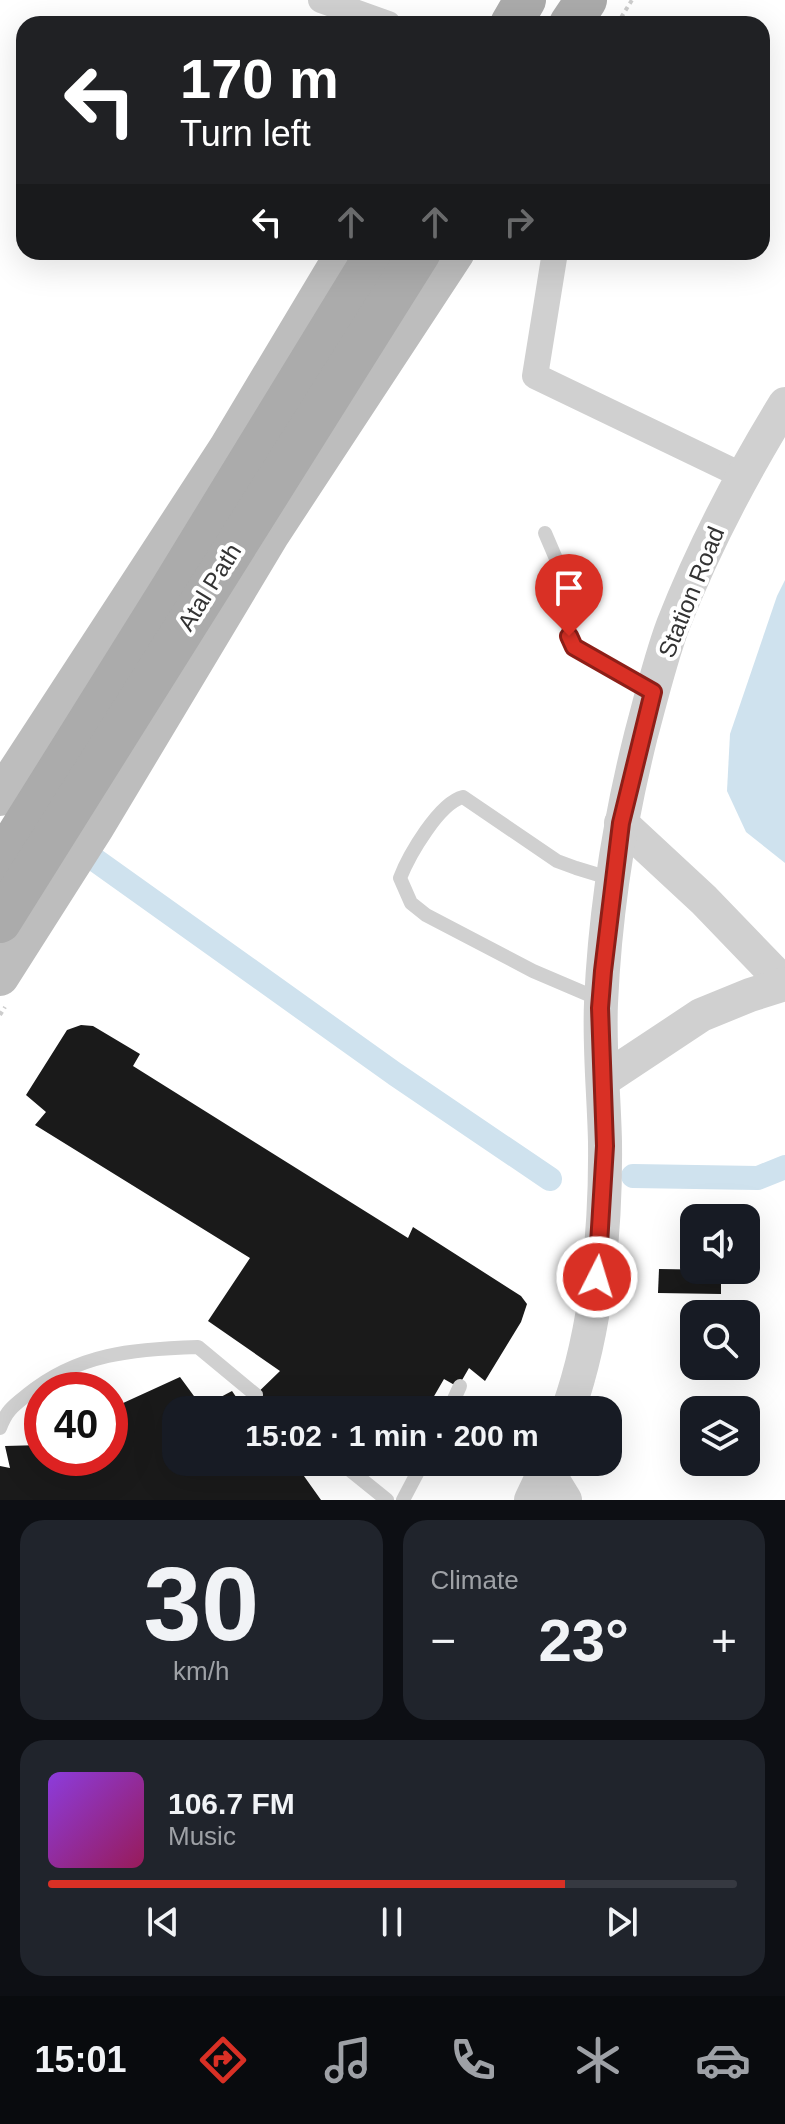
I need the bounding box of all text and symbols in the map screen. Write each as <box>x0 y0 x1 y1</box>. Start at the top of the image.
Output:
text: 170 m <box>180 47 339 110</box>
icon: left <box>48 48 152 152</box>
text: Turn left <box>180 113 311 154</box>
icon: left <box>245 200 289 244</box>
icon: ahead <box>329 200 373 244</box>
icon: ahead <box>413 200 457 244</box>
icon: right <box>497 200 541 244</box>
street label: Station Road <box>652 523 730 661</box>
street label: Atal Path <box>172 539 246 635</box>
pin <box>535 554 603 636</box>
icon: arrive <box>547 566 591 610</box>
map controls <box>680 1204 760 1476</box>
button: sound <box>680 1204 760 1284</box>
position arrow <box>555 1235 639 1319</box>
button: search <box>680 1300 760 1380</box>
speed limit sign: 40 <box>24 1372 128 1476</box>
button: layers <box>680 1396 760 1476</box>
text: 15:02 · 1 min · 200 m <box>245 1419 539 1452</box>
text: 30 <box>143 1546 259 1662</box>
text: Climate <box>431 1565 519 1595</box>
text: 23° <box>538 1607 629 1674</box>
text: − <box>431 1616 456 1665</box>
text: + <box>711 1616 737 1665</box>
text: km/h <box>173 1656 229 1686</box>
text: 106.7 FM <box>168 1787 295 1820</box>
text: Music <box>168 1821 236 1851</box>
icon: previous <box>141 1900 185 1944</box>
icon: pause <box>370 1900 414 1944</box>
icon: next <box>600 1900 644 1944</box>
icon: directions <box>195 2032 251 2088</box>
icon: music <box>320 2032 376 2088</box>
icon: phone <box>445 2032 501 2088</box>
icon: climate <box>570 2032 626 2088</box>
icon: car <box>695 2032 751 2088</box>
text: 15:01 <box>34 2039 126 2080</box>

